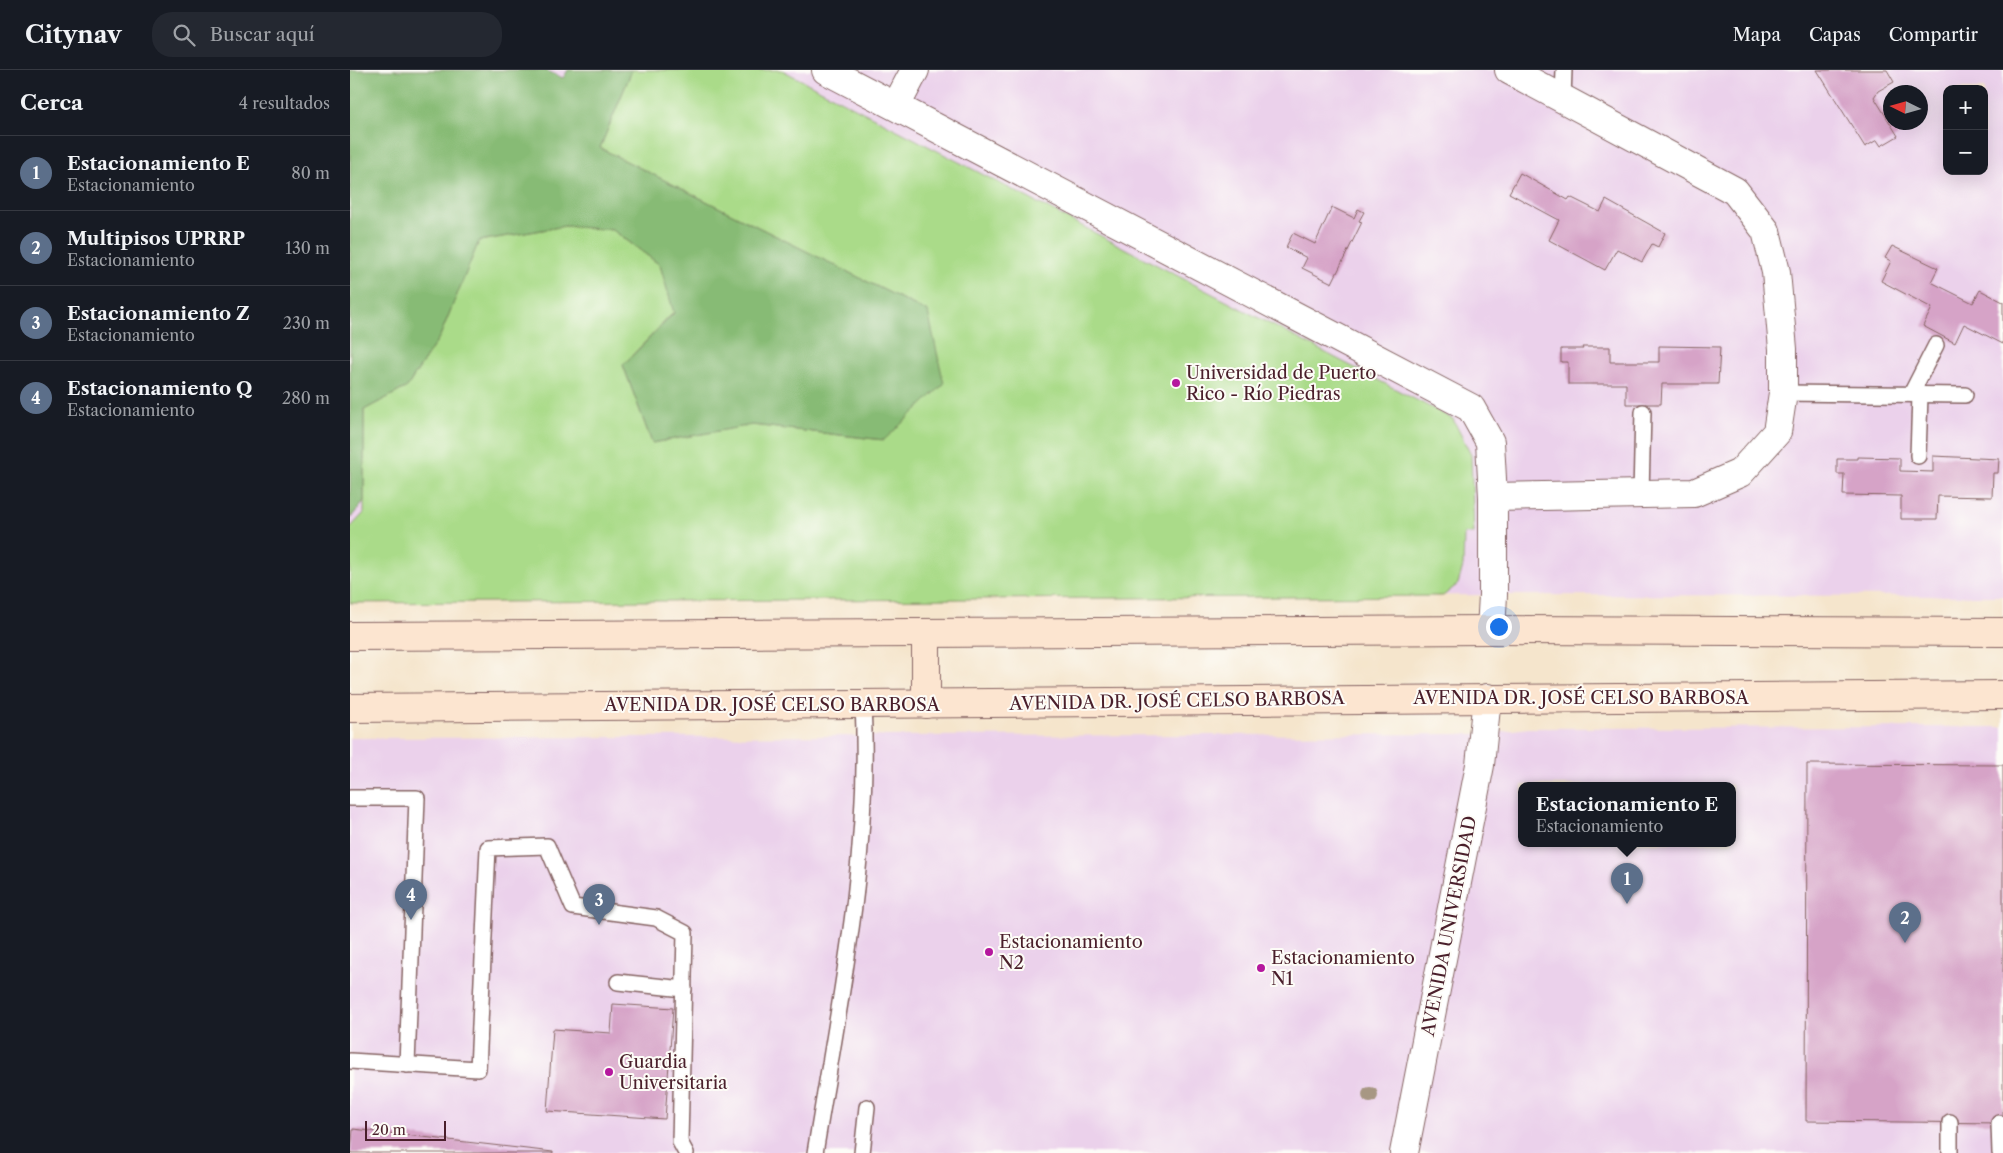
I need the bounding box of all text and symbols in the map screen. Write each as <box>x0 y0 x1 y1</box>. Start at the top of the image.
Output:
search box <box>152 12 502 57</box>
text: Citynav <box>25 20 122 49</box>
icon: search <box>170 21 198 49</box>
text: Buscar aquí <box>210 23 315 46</box>
text: Mapa <box>1733 24 1781 46</box>
text: Capas <box>1809 24 1861 46</box>
text: Compartir <box>1889 24 1978 46</box>
north arrow <box>1883 85 1928 130</box>
map controls <box>1943 85 1988 175</box>
button: + <box>1943 85 1988 130</box>
text: Cerca <box>20 90 83 115</box>
text: 4 resultados <box>239 93 330 113</box>
button: − <box>1943 130 1988 175</box>
text: Estacionamiento E <box>67 152 250 175</box>
text: 1 <box>32 163 40 183</box>
text: 80 m <box>291 163 330 183</box>
text: Estacionamiento <box>67 175 195 195</box>
text: Multipisos UPRRP <box>67 227 245 250</box>
text: 2 <box>31 238 41 258</box>
text: 130 m <box>285 238 330 258</box>
text: Estacionamiento <box>67 250 195 270</box>
text: Estacionamiento Z <box>67 302 250 325</box>
text: 3 <box>31 313 41 333</box>
text: 230 m <box>283 313 330 333</box>
text: Estacionamiento <box>67 325 195 345</box>
place label: Universidad de Puerto Rico - Río Piedras <box>1186 362 1376 405</box>
text: Estacionamiento Q <box>67 377 252 400</box>
marker: Universidad de Puerto Rico - Río Piedras <box>1170 377 1182 389</box>
text: 4 <box>31 388 41 408</box>
text: 280 m <box>282 388 330 408</box>
text: Estacionamiento <box>67 400 195 420</box>
your location <box>1486 614 1512 640</box>
street label: AVENIDA DR. JOSÉ CELSO BARBOSA <box>1008 686 1346 715</box>
street label: AVENIDA DR. JOSÉ CELSO BARBOSA <box>1412 686 1749 709</box>
street label: AVENIDA DR. JOSÉ CELSO BARBOSA <box>603 693 940 716</box>
popup <box>1518 782 1736 847</box>
text: Estacionamiento E <box>1536 793 1718 816</box>
street label: AVENIDA UNIVERSIDAD <box>1417 814 1481 1039</box>
text: Estacionamiento <box>1536 816 1663 836</box>
pin: 1 <box>1611 863 1643 904</box>
pin: 4 <box>395 879 427 920</box>
pin: 3 <box>583 884 615 925</box>
pin: 2 <box>1889 902 1921 943</box>
place label: Estacionamiento N2 <box>999 931 1143 974</box>
marker: Estacionamiento N2 <box>983 946 995 958</box>
place label: Estacionamiento N1 <box>1271 947 1415 990</box>
marker: Estacionamiento N1 <box>1255 962 1267 974</box>
place label: Guardia Universitaria <box>619 1051 728 1094</box>
marker: Guardia Universitaria <box>603 1066 615 1078</box>
scale bar <box>365 1118 446 1141</box>
text: 20 m <box>372 1121 406 1139</box>

